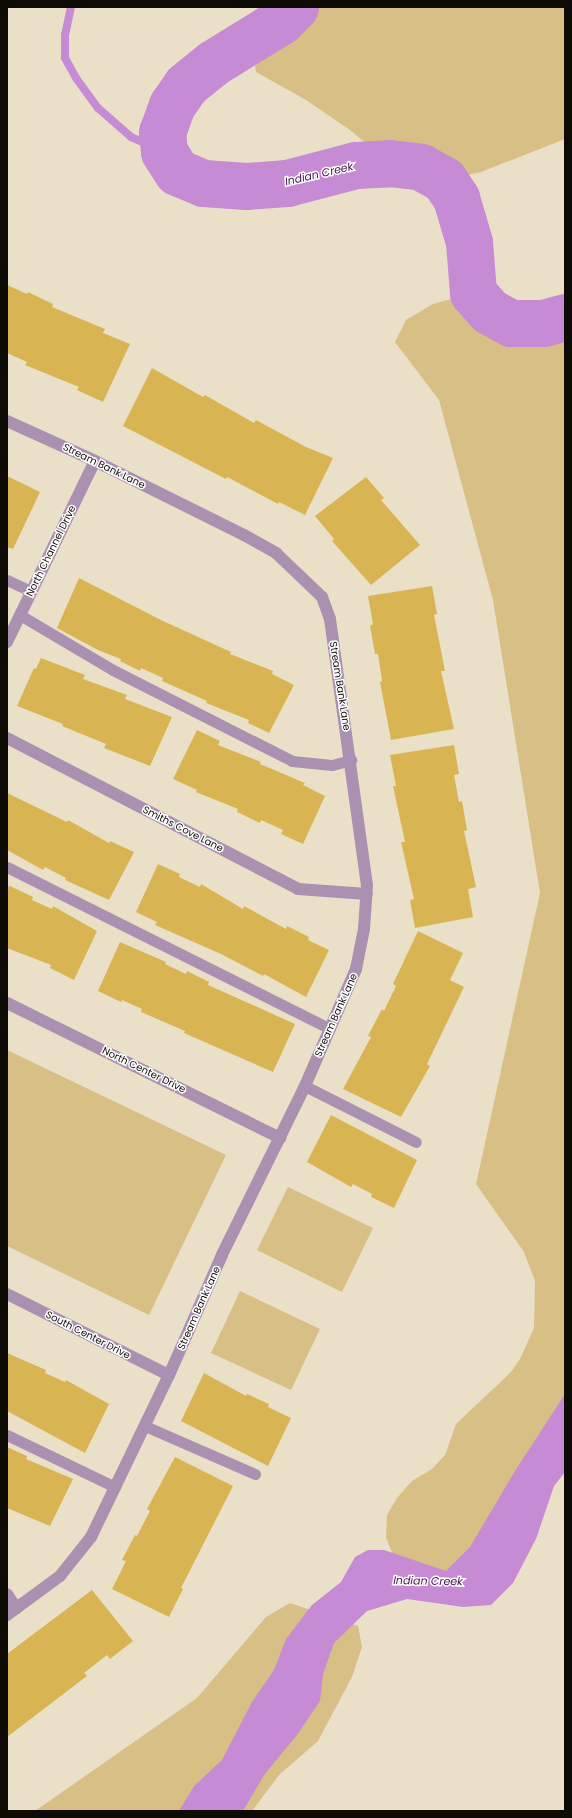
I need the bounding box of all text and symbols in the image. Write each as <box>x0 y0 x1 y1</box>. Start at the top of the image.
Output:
water label: Indian Creek <box>284 160 354 188</box>
street label: Stream Bank Lane <box>61 441 147 491</box>
street label: North Channel Drive <box>24 503 78 599</box>
street label: Stream Bank Lane <box>327 641 353 731</box>
street label: Smiths Cove Lane <box>141 803 225 855</box>
street label: Stream Bank Lane <box>312 971 360 1059</box>
street label: North Center Drive <box>100 1045 188 1095</box>
street label: Stream Bank Lane <box>175 1264 223 1352</box>
street label: South Center Drive <box>44 1309 132 1361</box>
water label: Indian Creek <box>393 1574 463 1588</box>

